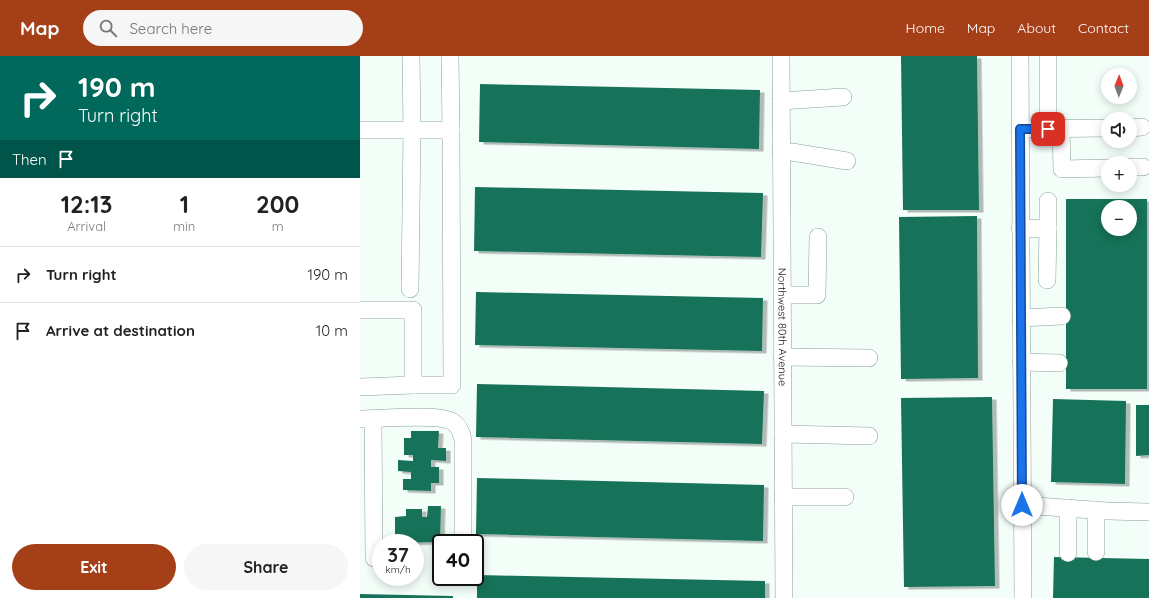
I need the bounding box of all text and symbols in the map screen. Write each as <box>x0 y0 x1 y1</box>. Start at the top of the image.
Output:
search box <box>83 10 363 46</box>
text: Map <box>20 16 59 40</box>
icon: search <box>97 17 119 39</box>
text: Search here <box>129 19 212 38</box>
text: Home <box>906 19 945 37</box>
text: Map <box>967 19 995 37</box>
text: About <box>1017 19 1056 37</box>
text: Contact <box>1078 19 1129 37</box>
north arrow <box>1101 68 1137 104</box>
map controls <box>1101 68 1137 236</box>
text: 190 m <box>78 69 156 104</box>
icon: right <box>12 72 64 124</box>
text: Turn right <box>78 104 158 127</box>
pin <box>1031 112 1065 146</box>
button: sound <box>1101 112 1137 148</box>
icon: arrive <box>1037 118 1059 140</box>
icon: arrive <box>55 148 77 170</box>
text: Then <box>12 150 47 169</box>
button: + <box>1101 156 1137 192</box>
text: 12:13 <box>61 189 113 219</box>
text: 1 <box>180 189 189 219</box>
text: 200 <box>256 189 299 219</box>
button: − <box>1101 200 1137 236</box>
text: Arrival <box>67 218 106 234</box>
text: min <box>173 218 195 234</box>
text: m <box>272 218 284 234</box>
icon: right <box>12 264 34 286</box>
text: Turn right <box>46 265 117 284</box>
text: 190 m <box>307 265 348 284</box>
street label: Northwest 80th Avenue <box>775 268 790 386</box>
icon: arrive <box>12 320 34 342</box>
text: Arrive at destination <box>46 321 195 340</box>
text: 10 m <box>316 321 348 340</box>
position arrow <box>1001 484 1043 526</box>
speed limit sign: 40 <box>432 534 484 586</box>
text: 37 <box>387 542 409 567</box>
button: Exit <box>12 544 176 590</box>
button: Share <box>184 544 348 590</box>
text: km/h <box>385 563 411 576</box>

